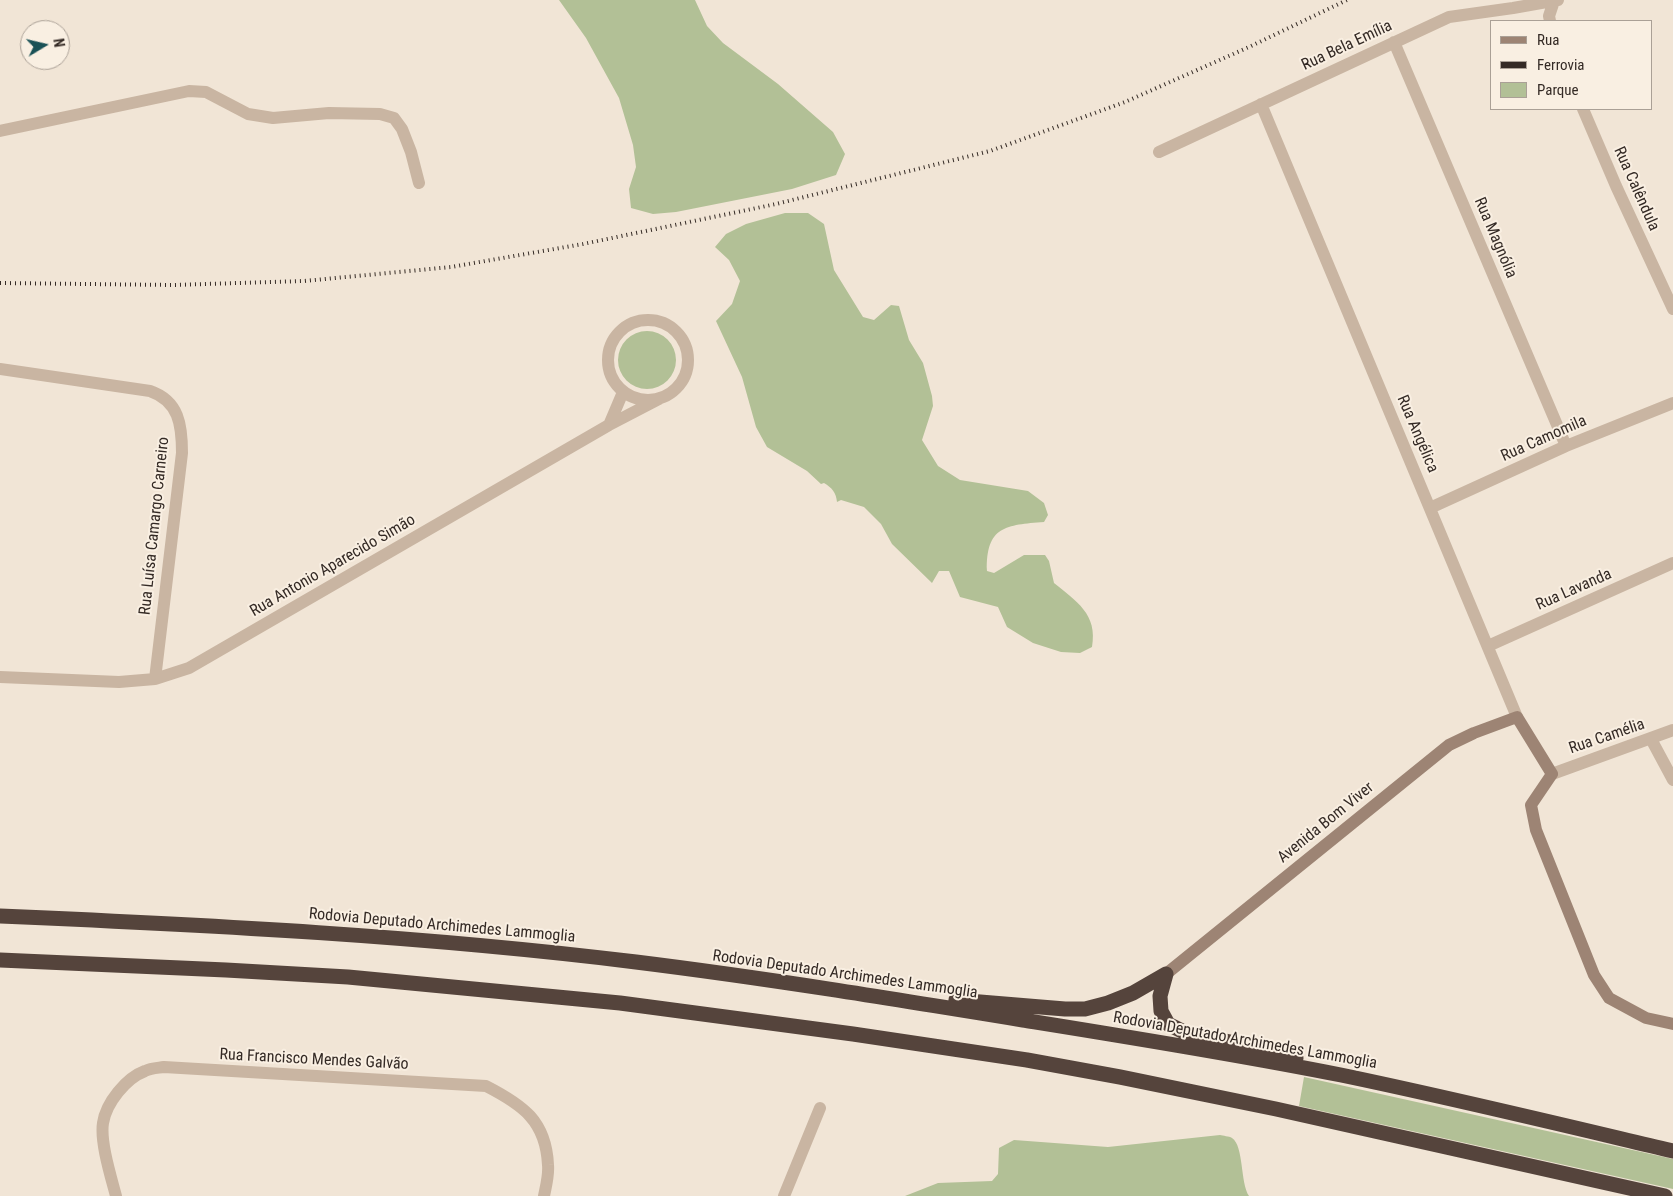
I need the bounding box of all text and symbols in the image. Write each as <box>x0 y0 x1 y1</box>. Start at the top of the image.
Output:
street label: Rua Bela Emília <box>1299 17 1395 75</box>
north arrow <box>20 20 70 70</box>
legend <box>1490 20 1653 110</box>
text: Rua <box>1537 31 1559 49</box>
text: N <box>50 37 67 48</box>
text: Ferrovia <box>1537 56 1585 74</box>
text: Parque <box>1537 81 1579 99</box>
street label: Rua Calêndula <box>1609 144 1663 234</box>
street label: Rua Magnólia <box>1469 195 1521 281</box>
street label: Rua Angélica <box>1392 392 1442 476</box>
street label: Rua Camomila <box>1498 412 1590 466</box>
street label: Rua Luísa Camargo Carneiro <box>136 436 174 616</box>
street label: Rua Antonio Aparecido Simão <box>247 511 419 621</box>
street label: Rua Lavanda <box>1533 565 1615 615</box>
street label: Rua Camélia <box>1567 715 1647 759</box>
street label: Avenida Bom Viver <box>1274 778 1378 868</box>
street label: Rodovia Deputado Archimedes Lammoglia <box>308 905 576 947</box>
street label: Rodovia Deputado Archimedes Lammoglia <box>711 947 979 1003</box>
street label: Rodovia Deputado Archimedes Lammoglia <box>1112 1008 1378 1074</box>
street label: Rua Francisco Mendes Galvão <box>219 1045 409 1075</box>

